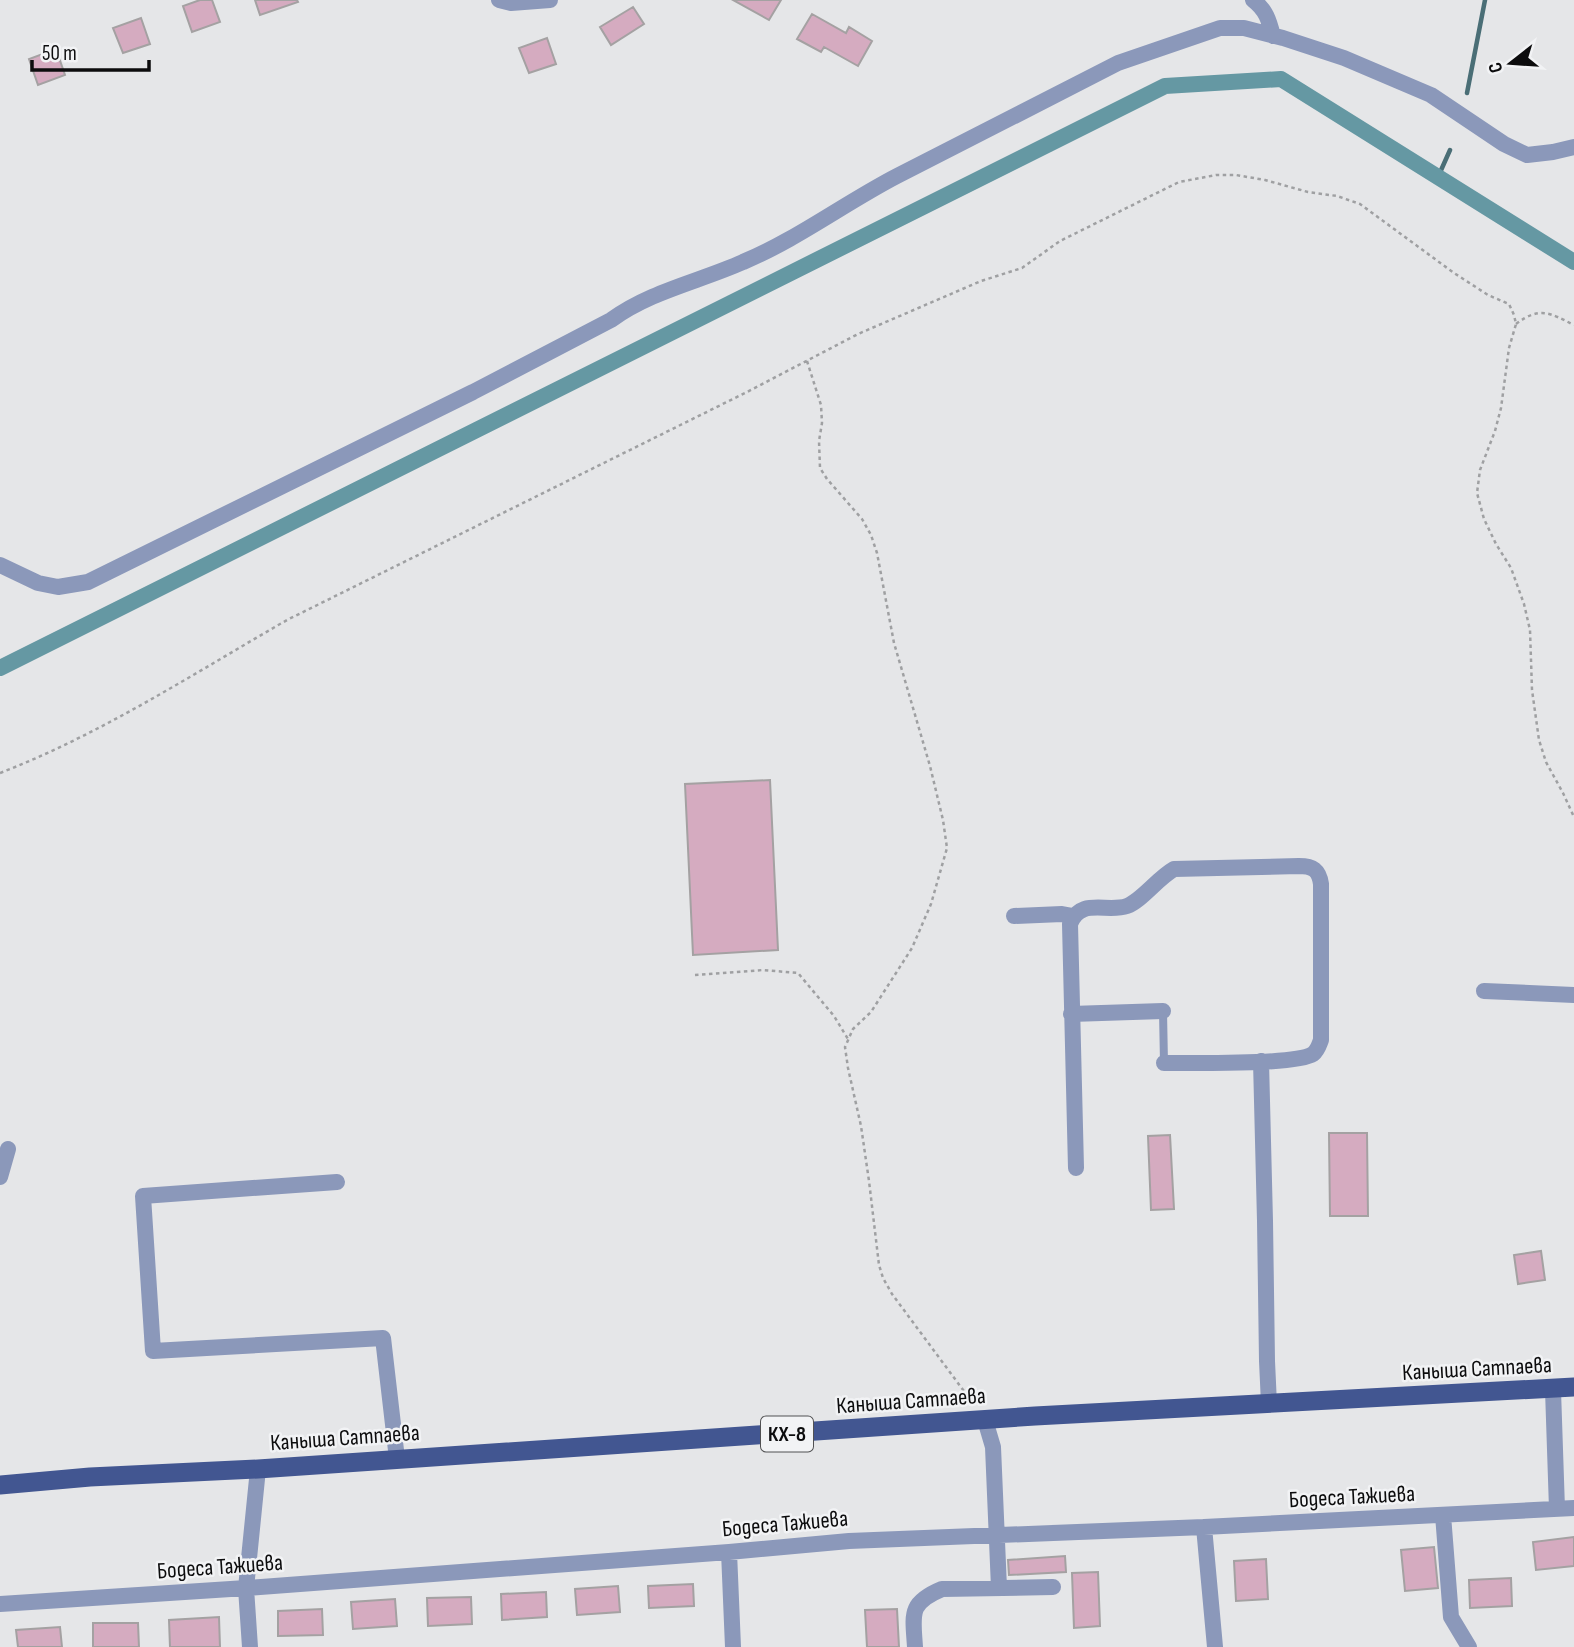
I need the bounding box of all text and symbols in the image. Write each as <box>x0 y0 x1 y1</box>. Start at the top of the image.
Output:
scale bar <box>32 28 149 72</box>
north arrow <box>1476 28 1546 98</box>
text: 50 m <box>42 41 77 66</box>
text: С <box>1484 59 1509 76</box>
street label: Каныша Сатпаева <box>1402 1351 1552 1387</box>
street label: Каныша Сатпаева <box>835 1382 987 1420</box>
road number: КХ-8 <box>761 1416 813 1452</box>
street label: Каныша Сатпаева <box>269 1419 421 1457</box>
street label: Бодеса Тажиева <box>1288 1480 1416 1514</box>
street label: Бодеса Тажиева <box>721 1505 849 1543</box>
street label: Бодеса Тажиева <box>156 1549 284 1585</box>

